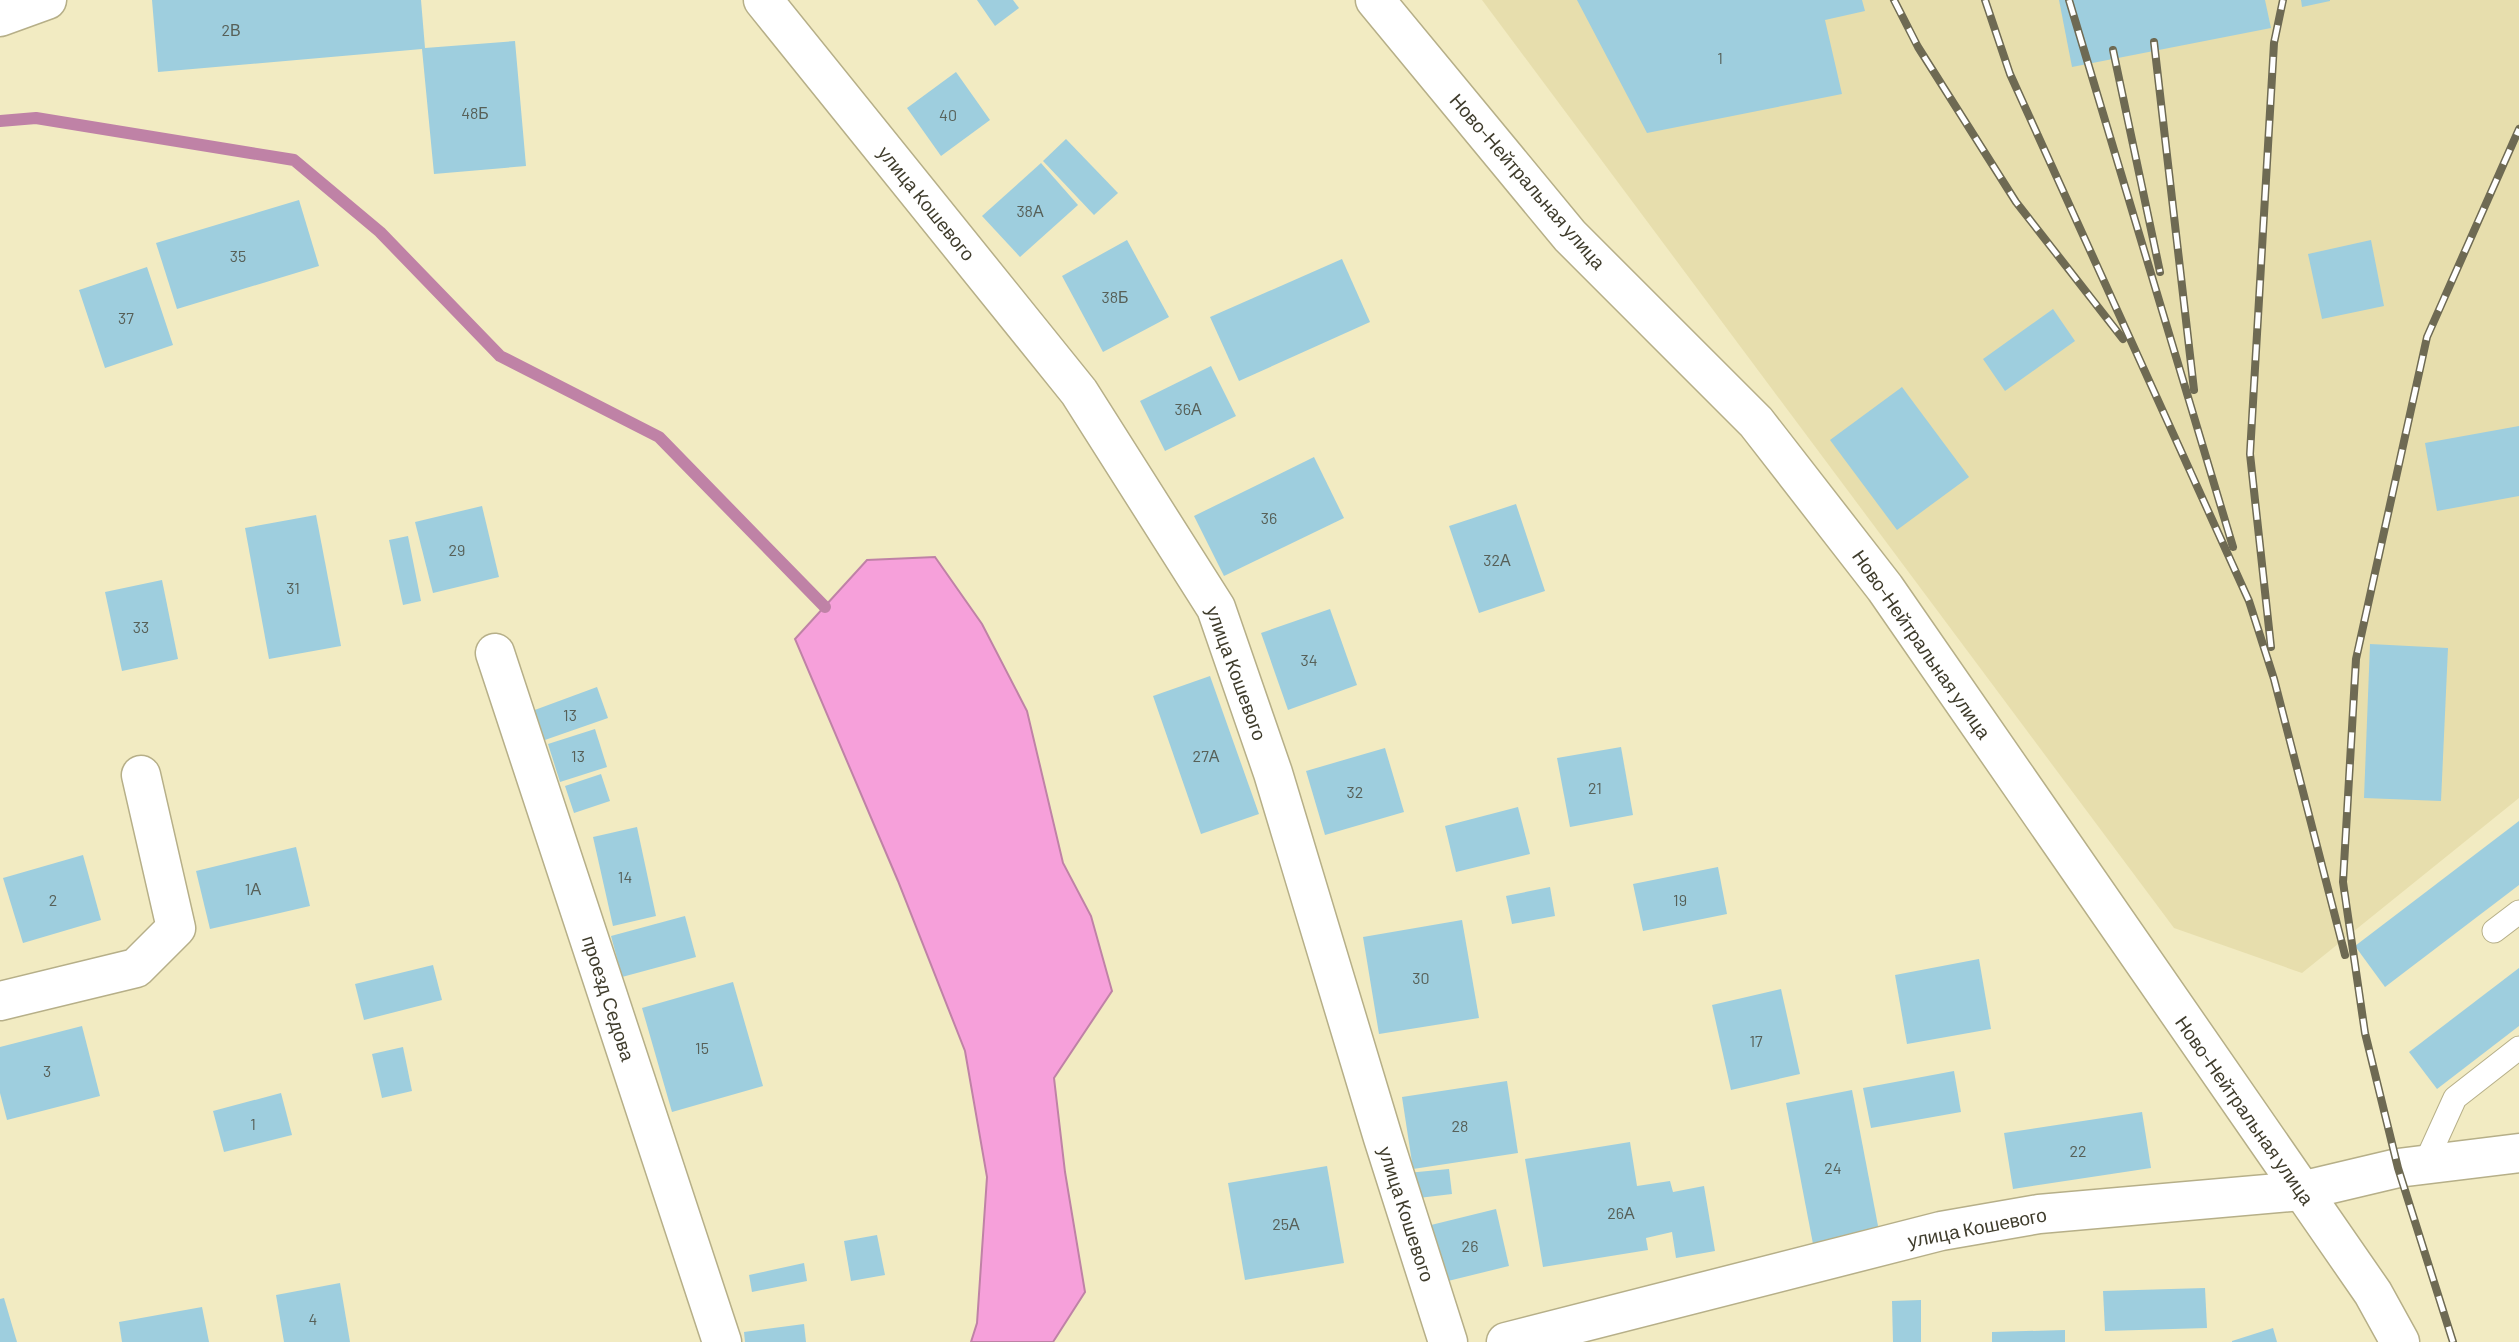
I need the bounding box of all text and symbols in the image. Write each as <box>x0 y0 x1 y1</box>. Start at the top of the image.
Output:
house number: 2В <box>221 20 241 39</box>
house number: 1 <box>1717 48 1723 67</box>
street label: Ново-Нейтральная улица <box>1445 88 1611 274</box>
house number: 48Б <box>461 103 489 122</box>
house number: 40 <box>939 105 957 124</box>
street label: улица Кошевого <box>874 141 980 265</box>
house number: 38А <box>1016 201 1044 220</box>
house number: 35 <box>230 246 246 265</box>
house number: 38Б <box>1101 287 1129 306</box>
house number: 37 <box>118 308 134 327</box>
house number: 36А <box>1174 399 1202 418</box>
house number: 36 <box>1261 508 1277 527</box>
house number: 29 <box>449 540 465 559</box>
street label: Ново-Нейтральная улица <box>1848 545 1996 743</box>
house number: 32А <box>1483 550 1511 569</box>
house number: 31 <box>286 578 300 597</box>
street label: улица Кошевого <box>1202 603 1272 743</box>
house number: 33 <box>133 617 149 636</box>
house number: 34 <box>1300 650 1318 669</box>
house number: 13 <box>563 705 577 724</box>
house number: 13 <box>571 746 585 765</box>
house number: 27А <box>1193 746 1220 765</box>
house number: 21 <box>1588 778 1602 797</box>
house number: 32 <box>1347 782 1363 801</box>
house number: 14 <box>618 867 632 886</box>
house number: 1А <box>245 879 261 898</box>
house number: 2 <box>49 890 57 909</box>
house number: 19 <box>1673 890 1687 909</box>
street label: проезд Седова <box>578 932 640 1064</box>
house number: 30 <box>1412 968 1430 987</box>
street label: Ново-Нейтральная улица <box>2171 1011 2319 1209</box>
house number: 17 <box>1749 1031 1763 1050</box>
house number: 15 <box>695 1038 709 1057</box>
house number: 3 <box>43 1061 51 1080</box>
house number: 1 <box>250 1114 256 1133</box>
house number: 28 <box>1452 1116 1468 1135</box>
house number: 22 <box>2069 1141 2087 1160</box>
street label: улица Кошевого <box>1374 1143 1440 1285</box>
house number: 24 <box>1824 1158 1842 1177</box>
street label: улица Кошевого <box>1906 1202 2048 1252</box>
house number: 26А <box>1607 1203 1635 1222</box>
house number: 25А <box>1272 1214 1300 1233</box>
house number: 26 <box>1462 1236 1478 1255</box>
house number: 4 <box>309 1309 317 1328</box>

